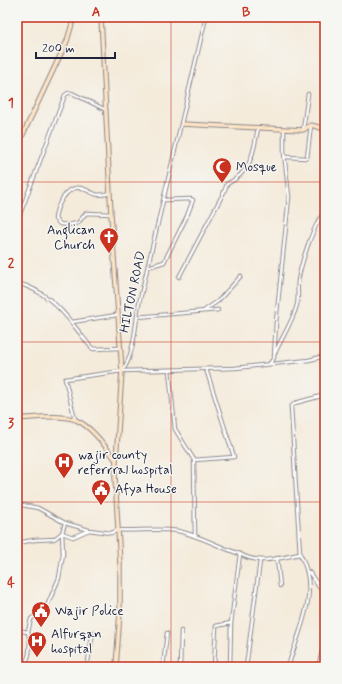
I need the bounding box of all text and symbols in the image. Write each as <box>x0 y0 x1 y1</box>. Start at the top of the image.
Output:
text: A <box>92 4 100 21</box>
text: B <box>242 4 251 21</box>
scale bar <box>36 34 115 60</box>
text: 200 m <box>42 41 75 57</box>
text: 1 <box>8 95 14 112</box>
mosque icon: Mosque <box>211 156 233 184</box>
place label: Mosque <box>236 159 277 176</box>
place label: Anglican Church <box>47 222 95 254</box>
church icon: Anglican Church <box>98 226 120 254</box>
street label: HILTON ROAD <box>116 250 150 334</box>
text: 2 <box>8 255 15 272</box>
text: 3 <box>8 415 14 432</box>
place label: wajir county referrral hospital <box>78 447 173 479</box>
hospital icon: wajir county referrral hospital <box>53 451 75 479</box>
public building icon: Afya House <box>90 478 112 506</box>
place label: Afya House <box>115 481 177 498</box>
text: 4 <box>7 575 15 592</box>
public building icon: Wajir Police <box>30 600 52 628</box>
place label: Wajir Police <box>55 603 124 620</box>
place label: Alfurqan hospital <box>51 626 102 658</box>
hospital icon: Alfurqan hospital <box>26 630 48 658</box>

